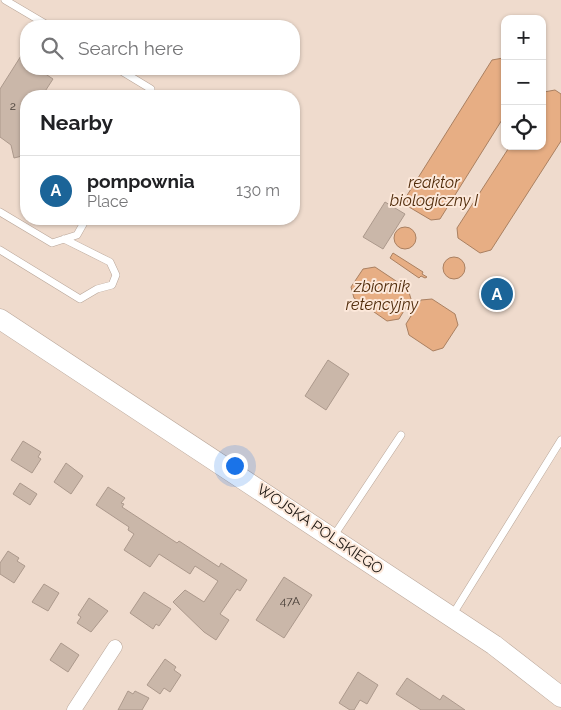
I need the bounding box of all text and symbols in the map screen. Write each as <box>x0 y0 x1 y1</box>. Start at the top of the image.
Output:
map controls <box>501 15 546 150</box>
button: + <box>501 15 546 60</box>
search box <box>20 20 300 75</box>
icon: search <box>38 34 66 62</box>
text: Search here <box>78 37 184 59</box>
button: − <box>501 60 546 105</box>
house number: 2 <box>10 99 16 113</box>
button: locate <box>501 105 546 150</box>
text: Nearby <box>40 110 113 135</box>
text: pompownia <box>87 170 195 192</box>
water label: reaktor biologiczny I <box>390 173 478 210</box>
text: A <box>51 181 61 200</box>
text: 130 m <box>236 181 280 200</box>
text: Place <box>87 192 128 211</box>
pin: A <box>481 275 513 313</box>
water label: zbiornik retencyjny <box>346 277 419 314</box>
your location <box>222 453 248 479</box>
street label: WOJSKA POLSKIEGO <box>253 480 387 578</box>
house number: 47A <box>280 594 300 608</box>

